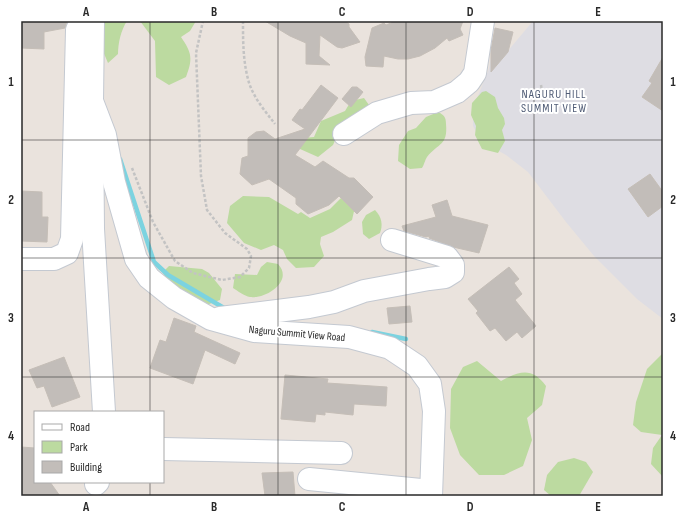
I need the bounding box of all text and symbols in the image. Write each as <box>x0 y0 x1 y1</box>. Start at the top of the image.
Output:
text: A <box>82 4 90 20</box>
text: B <box>211 4 217 20</box>
text: C <box>339 4 346 20</box>
text: D <box>467 4 474 20</box>
text: E <box>595 4 601 20</box>
text: 1 <box>8 74 14 90</box>
text: 1 <box>670 74 676 90</box>
district label: NAGURU HILL SUMMIT VIEW <box>521 87 587 116</box>
text: 2 <box>8 192 14 208</box>
text: 2 <box>670 192 676 208</box>
text: 3 <box>8 310 14 326</box>
text: 3 <box>670 310 676 326</box>
street label: Naguru Summit View Road <box>248 323 346 344</box>
legend <box>34 411 164 483</box>
text: Road <box>70 420 90 435</box>
text: 4 <box>8 428 14 444</box>
text: 4 <box>670 428 676 444</box>
text: Park <box>70 440 88 455</box>
text: Building <box>70 460 102 475</box>
text: A <box>82 499 90 515</box>
text: B <box>211 499 217 515</box>
text: C <box>339 499 346 515</box>
text: D <box>467 499 474 515</box>
text: E <box>595 499 601 515</box>

